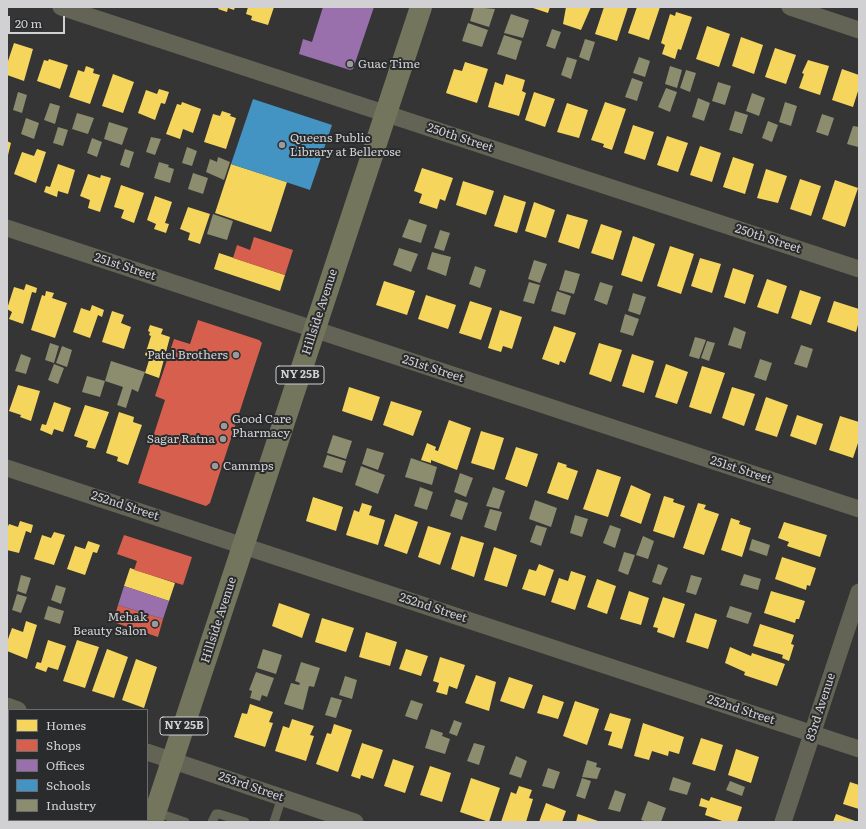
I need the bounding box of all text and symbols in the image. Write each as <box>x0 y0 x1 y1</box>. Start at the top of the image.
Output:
scale bar <box>10 8 67 34</box>
text: 20 m <box>15 14 42 32</box>
place label: Guac Time <box>358 57 420 71</box>
marker: Guac Time <box>345 59 355 69</box>
street label: 250th Street <box>425 121 495 155</box>
place label: Queens Public Library at Bellerose <box>290 131 401 159</box>
marker: Queens Public Library at Bellerose <box>277 140 287 150</box>
street label: 250th Street <box>733 222 803 256</box>
street label: 251st Street <box>92 250 158 284</box>
street label: Hillside Avenue <box>299 267 341 357</box>
place label: Patel Brothers <box>147 348 228 362</box>
marker: Patel Brothers <box>231 350 241 360</box>
street label: 251st Street <box>400 352 466 386</box>
road number: NY 25B <box>276 366 324 384</box>
place label: Good Care Pharmacy <box>232 412 291 440</box>
marker: Good Care Pharmacy <box>219 421 229 431</box>
place label: Sagar Ratna <box>147 432 215 446</box>
marker: Sagar Ratna <box>218 434 228 444</box>
street label: 251st Street <box>708 453 774 487</box>
place label: Cammps <box>223 459 273 473</box>
marker: Cammps <box>210 461 220 471</box>
street label: 252nd Street <box>89 488 161 524</box>
street label: Hillside Avenue <box>198 575 240 665</box>
street label: 252nd Street <box>397 590 469 626</box>
place label: Mehak Beauty Salon <box>73 610 147 638</box>
marker: Mehak Beauty Salon <box>150 619 160 629</box>
street label: 83rd Avenue <box>803 671 839 743</box>
street label: 252nd Street <box>705 692 777 728</box>
legend <box>8 709 148 821</box>
text: Homes <box>46 716 86 734</box>
road number: NY 25B <box>160 717 208 735</box>
text: Shops <box>46 736 81 754</box>
text: Offices <box>46 756 84 774</box>
street label: 253rd Street <box>216 769 286 805</box>
text: Schools <box>46 776 90 794</box>
text: Industry <box>46 796 96 814</box>

